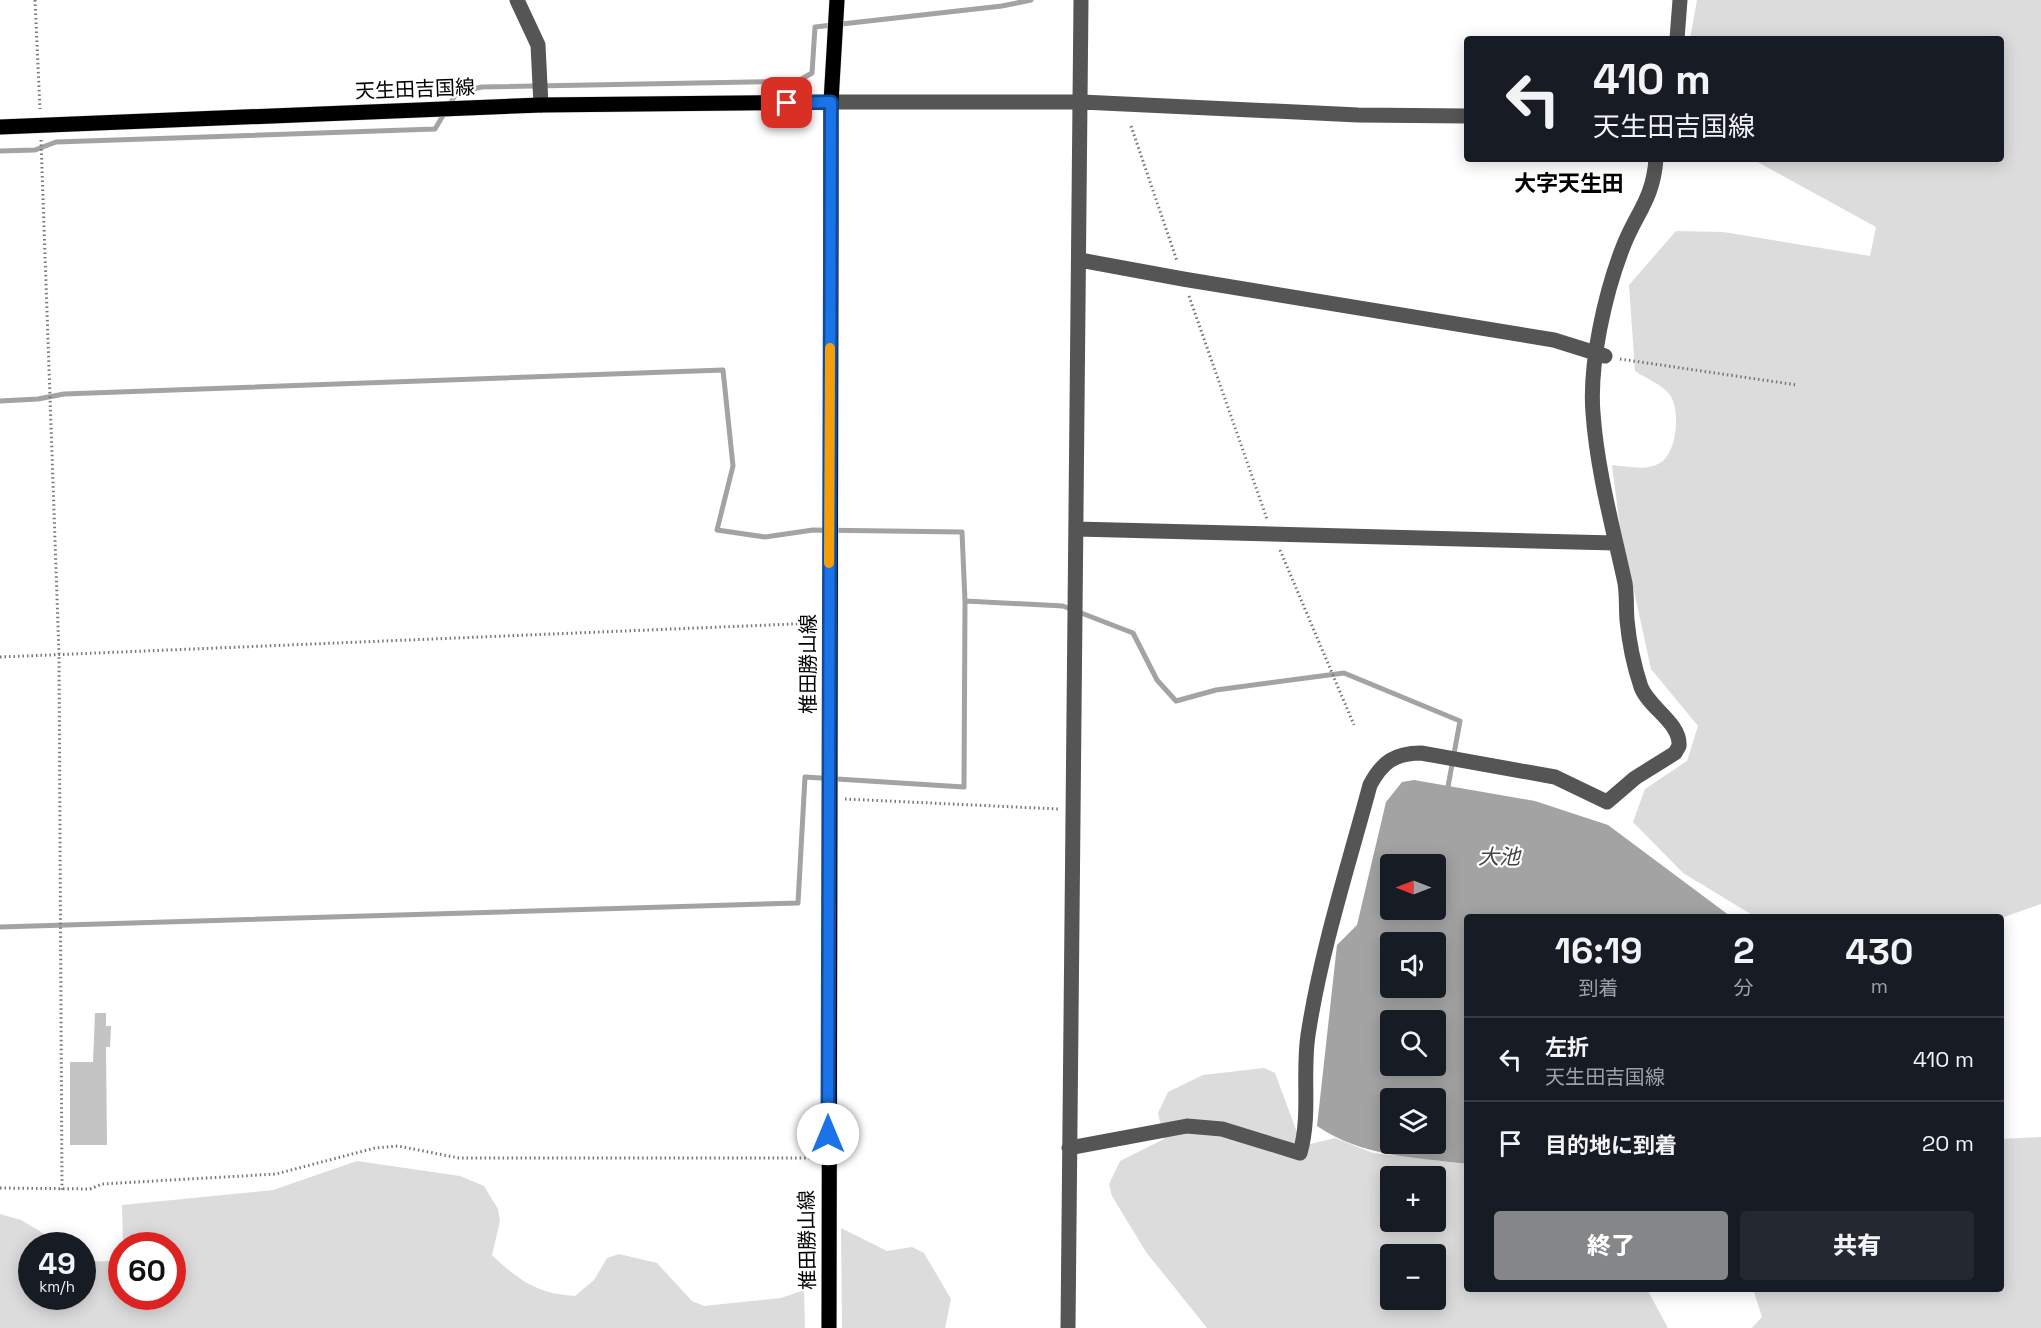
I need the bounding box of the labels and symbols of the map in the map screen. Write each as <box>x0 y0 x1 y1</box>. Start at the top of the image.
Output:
street label: 天生田吉国線 <box>355 74 475 104</box>
pin <box>761 77 812 128</box>
district label: 大字天生田 <box>1514 169 1624 197</box>
street label: 椎田勝山線 <box>795 614 821 714</box>
water label: 大池 <box>1478 843 1522 870</box>
north arrow <box>1380 854 1446 920</box>
position arrow <box>796 1102 860 1166</box>
street label: 椎田勝山線 <box>793 1190 821 1290</box>
speed limit sign: 60 <box>108 1232 186 1310</box>

